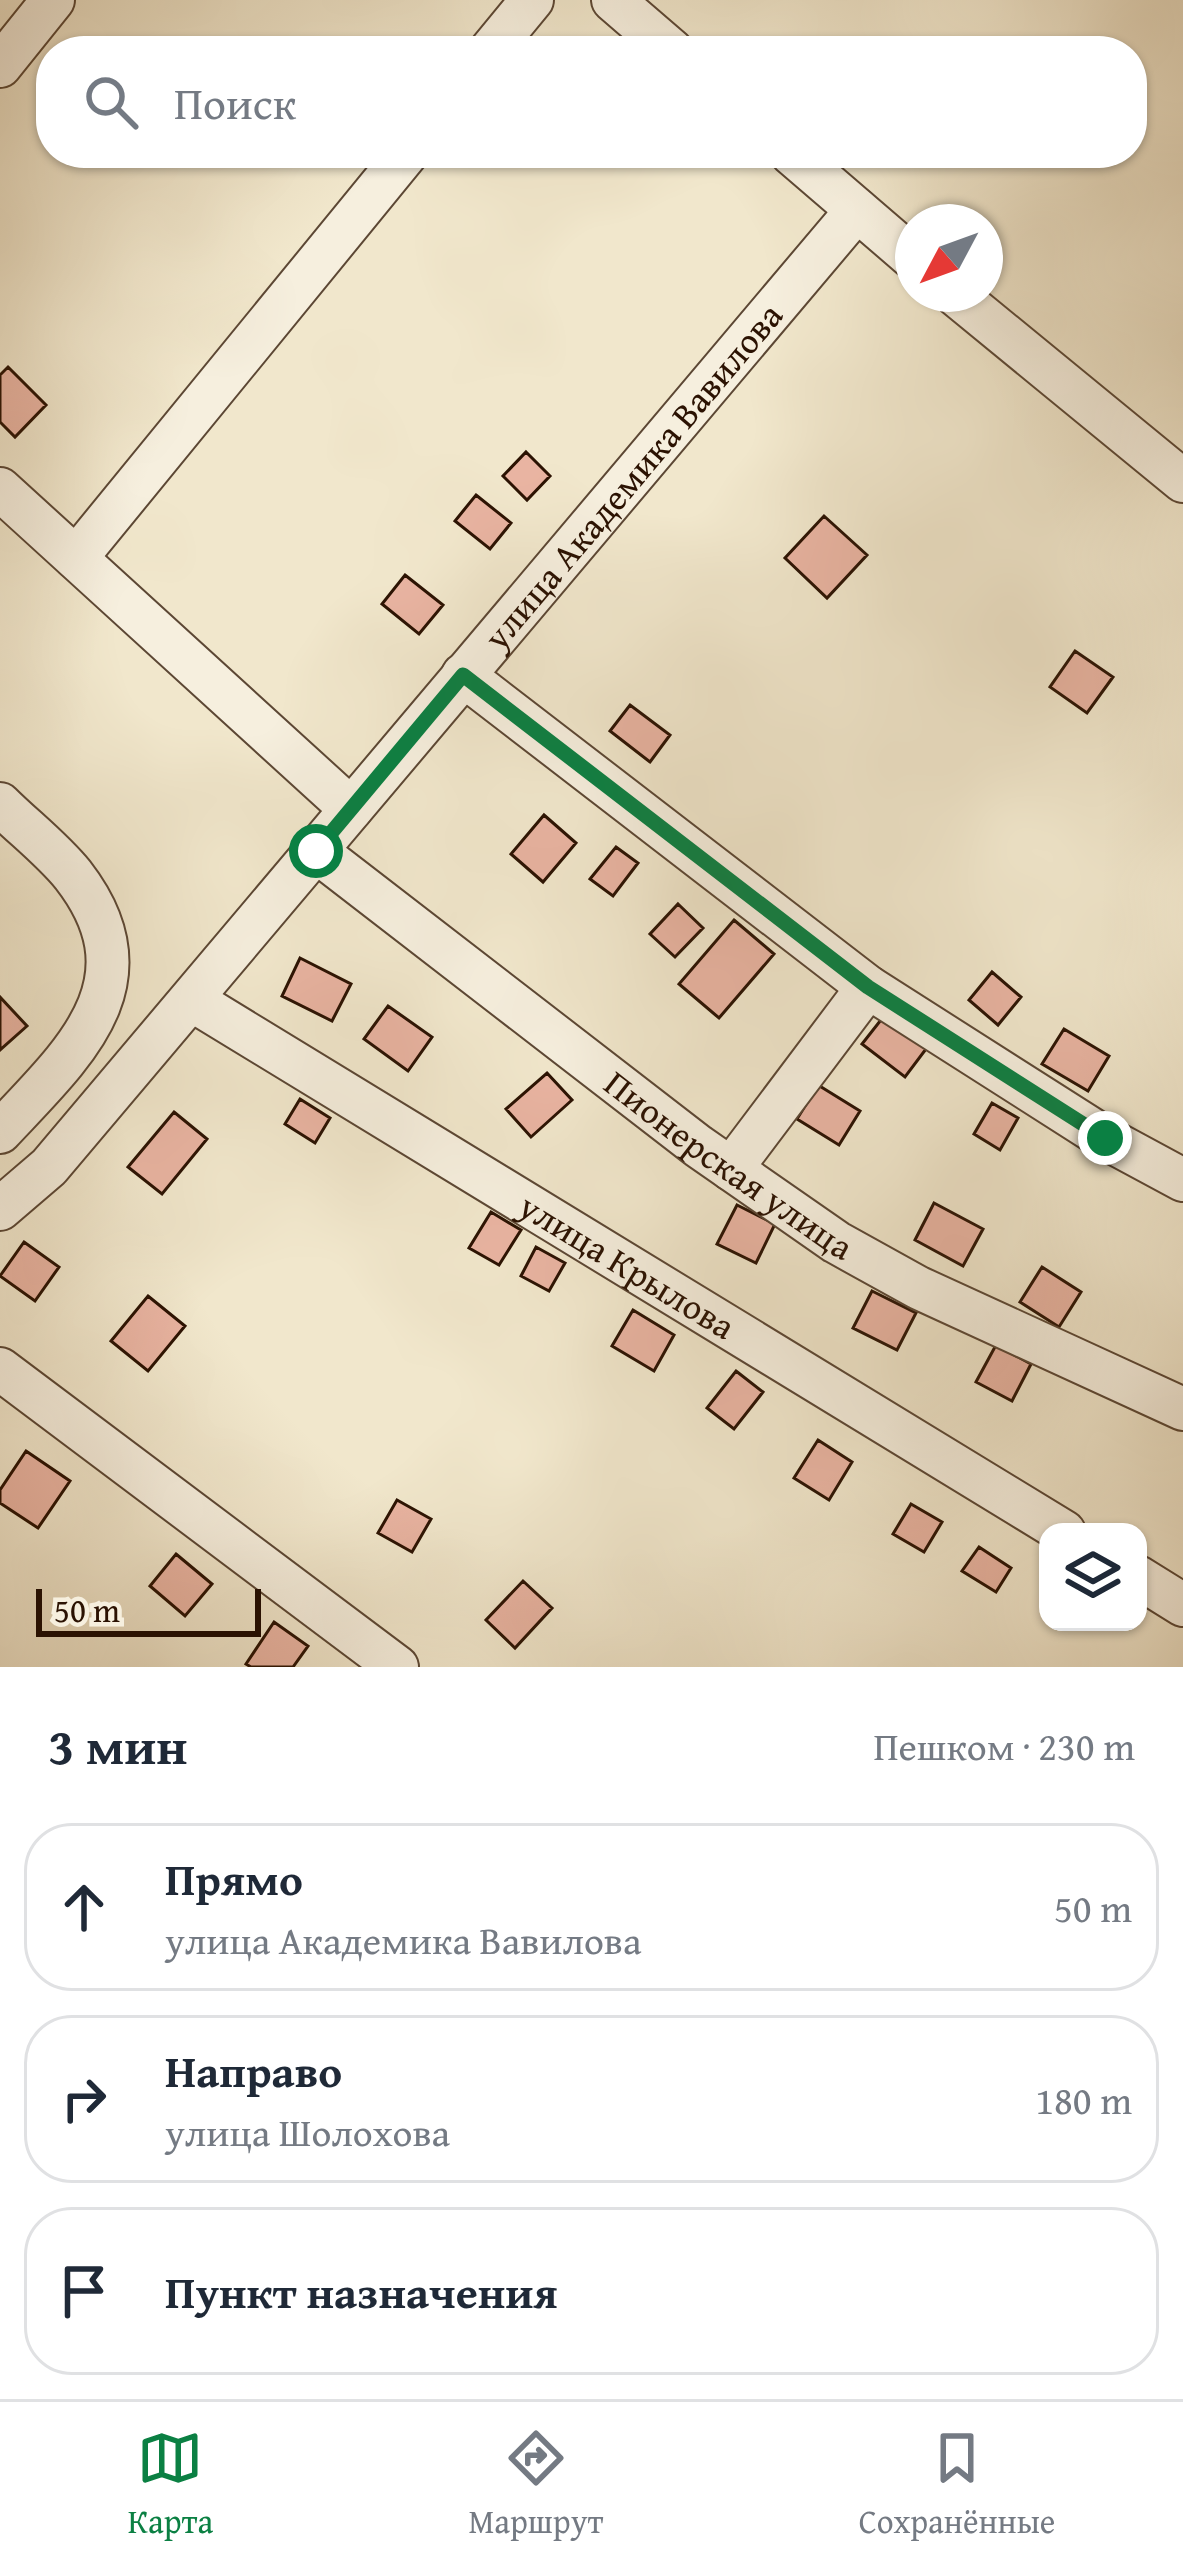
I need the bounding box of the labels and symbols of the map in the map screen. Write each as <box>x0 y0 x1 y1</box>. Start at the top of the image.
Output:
north arrow <box>895 204 1003 312</box>
street label: улица Академика Вавилова <box>469 290 794 662</box>
route start <box>289 824 343 878</box>
street label: Пионерская улица <box>594 1057 863 1273</box>
route end <box>1078 1111 1132 1165</box>
street label: улица Крылова <box>508 1178 746 1352</box>
scale bar <box>36 1583 261 1636</box>

